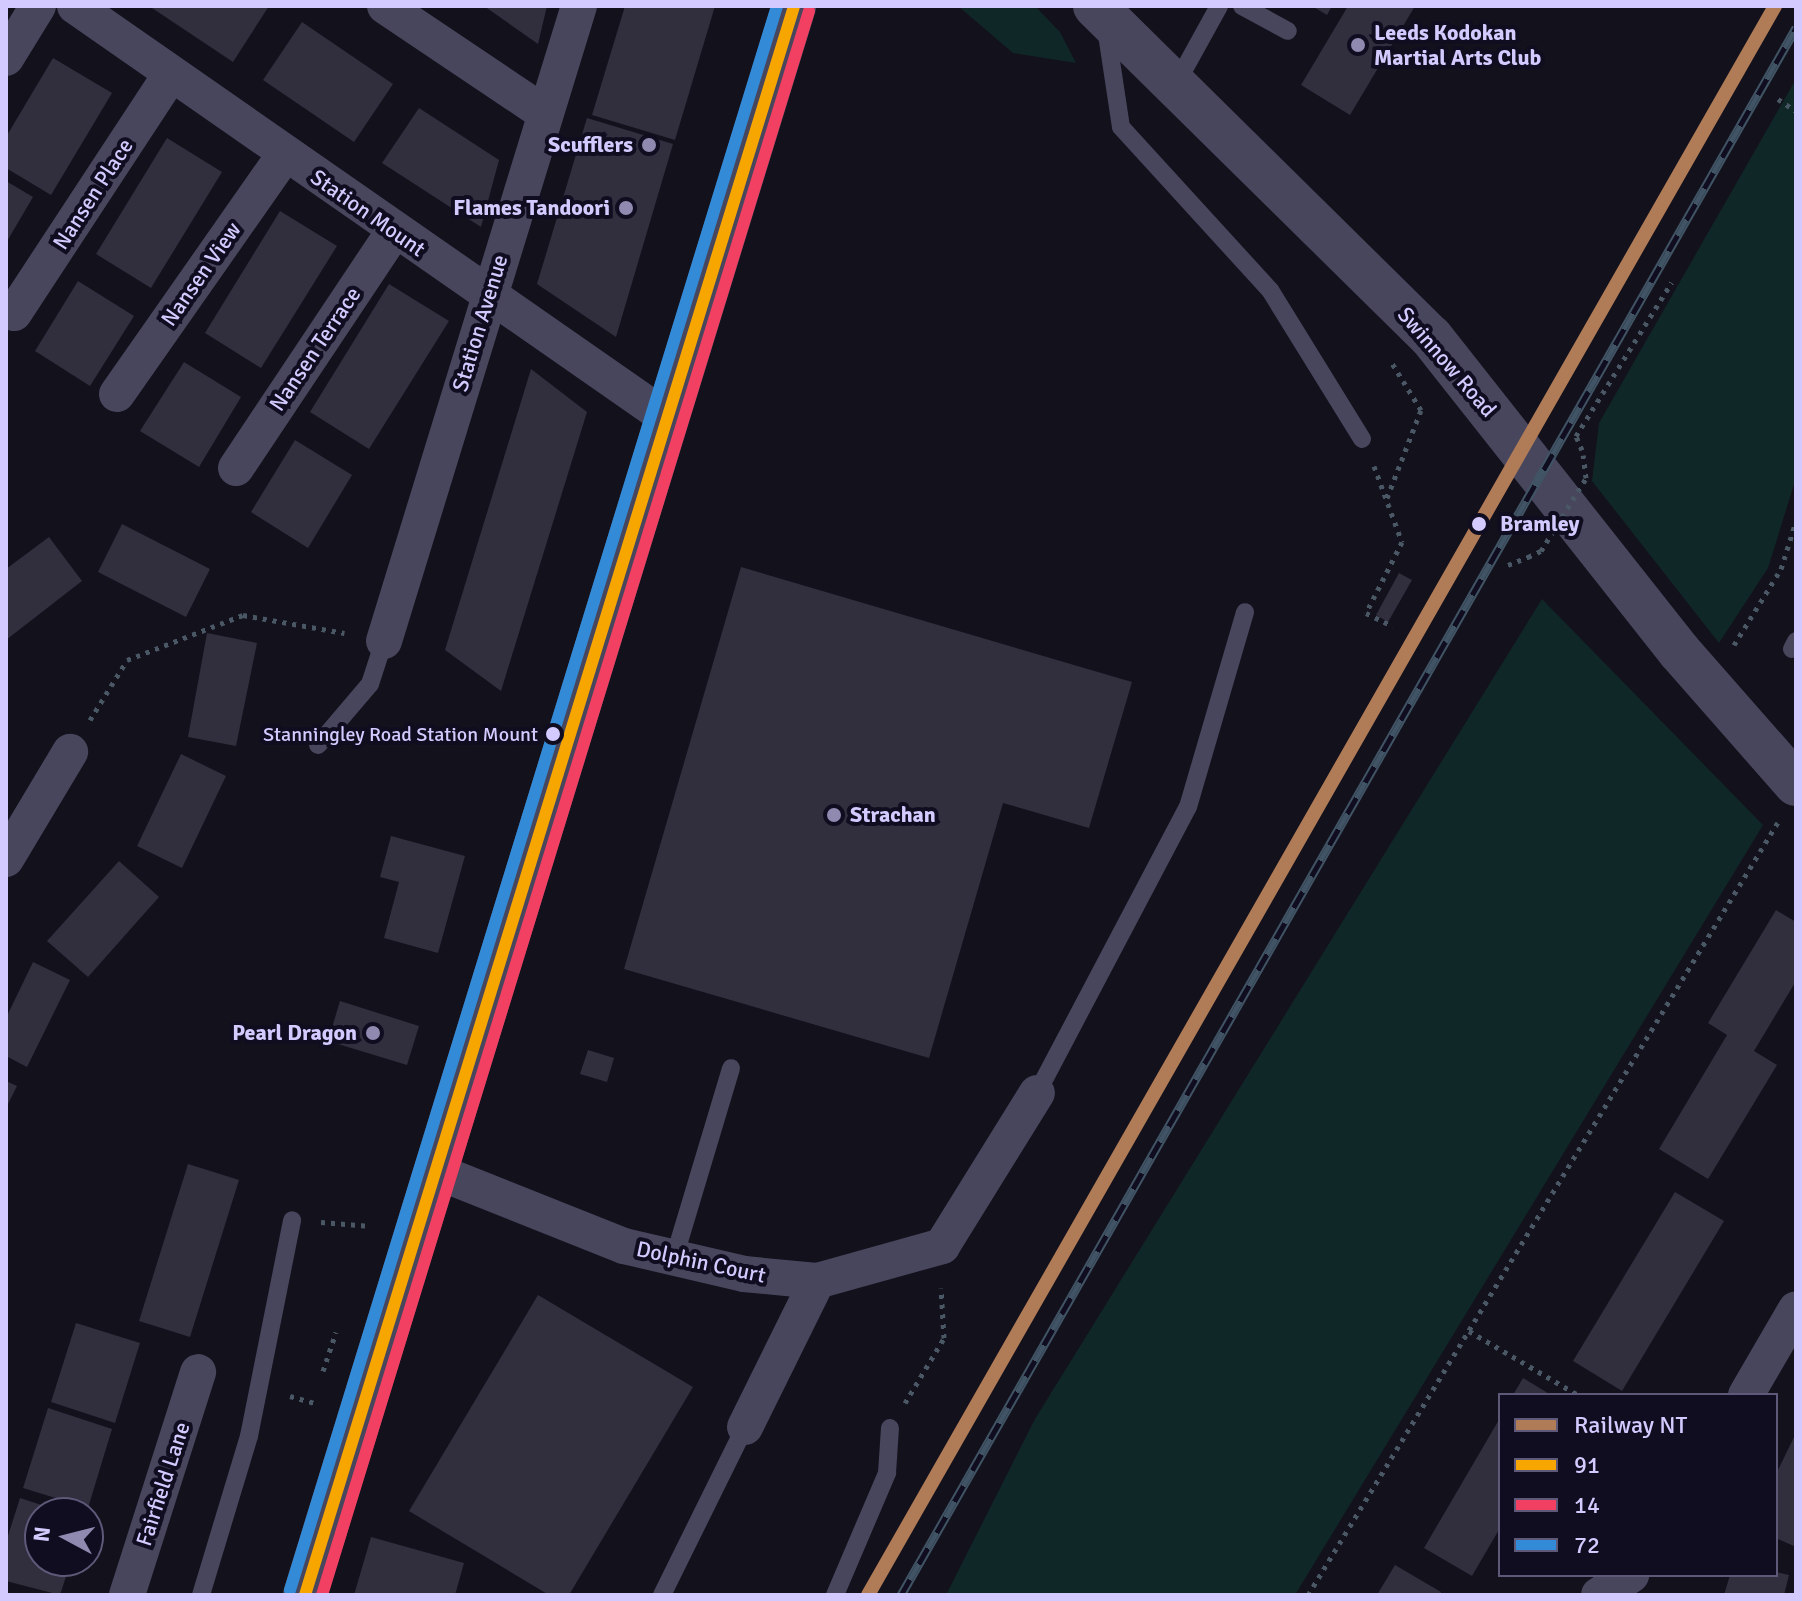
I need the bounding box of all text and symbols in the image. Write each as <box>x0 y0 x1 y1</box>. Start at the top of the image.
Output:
place label: Leeds Kodokan Martial Arts Club <box>1374 19 1541 70</box>
marker: Leeds Kodokan Martial Arts Club <box>1349 36 1367 54</box>
place label: Scufflers <box>548 132 633 158</box>
street label: Nansen Place <box>47 134 139 254</box>
marker: Scufflers <box>640 136 658 154</box>
street label: Station Mount <box>306 164 430 262</box>
place label: Flames Tandoori <box>453 195 610 221</box>
marker: Flames Tandoori <box>617 199 635 217</box>
street label: Nansen View <box>156 217 246 331</box>
street label: Station Avenue <box>447 251 513 395</box>
street label: Nansen Terrace <box>264 282 366 416</box>
street label: Swinnow Road <box>1392 302 1502 422</box>
marker: Bramley <box>1465 510 1493 538</box>
place label: Bramley <box>1500 511 1579 537</box>
place label: Stanningley Road Station Mount <box>263 722 538 746</box>
marker: Stanningley Road Station Mount <box>545 726 561 742</box>
place label: Strachan <box>850 802 936 828</box>
marker: Strachan <box>825 806 843 824</box>
place label: Pearl Dragon <box>232 1020 357 1046</box>
marker: Pearl Dragon <box>364 1024 382 1042</box>
street label: Dolphin Court <box>634 1235 768 1289</box>
legend <box>1498 1393 1778 1577</box>
text: Railway NT <box>1574 1410 1687 1440</box>
street label: Fairfield Lane <box>131 1419 195 1549</box>
text: 91 <box>1574 1450 1600 1480</box>
text: 14 <box>1574 1490 1600 1520</box>
north arrow <box>24 1497 104 1577</box>
text: N <box>27 1525 56 1544</box>
text: 72 <box>1574 1530 1600 1560</box>

